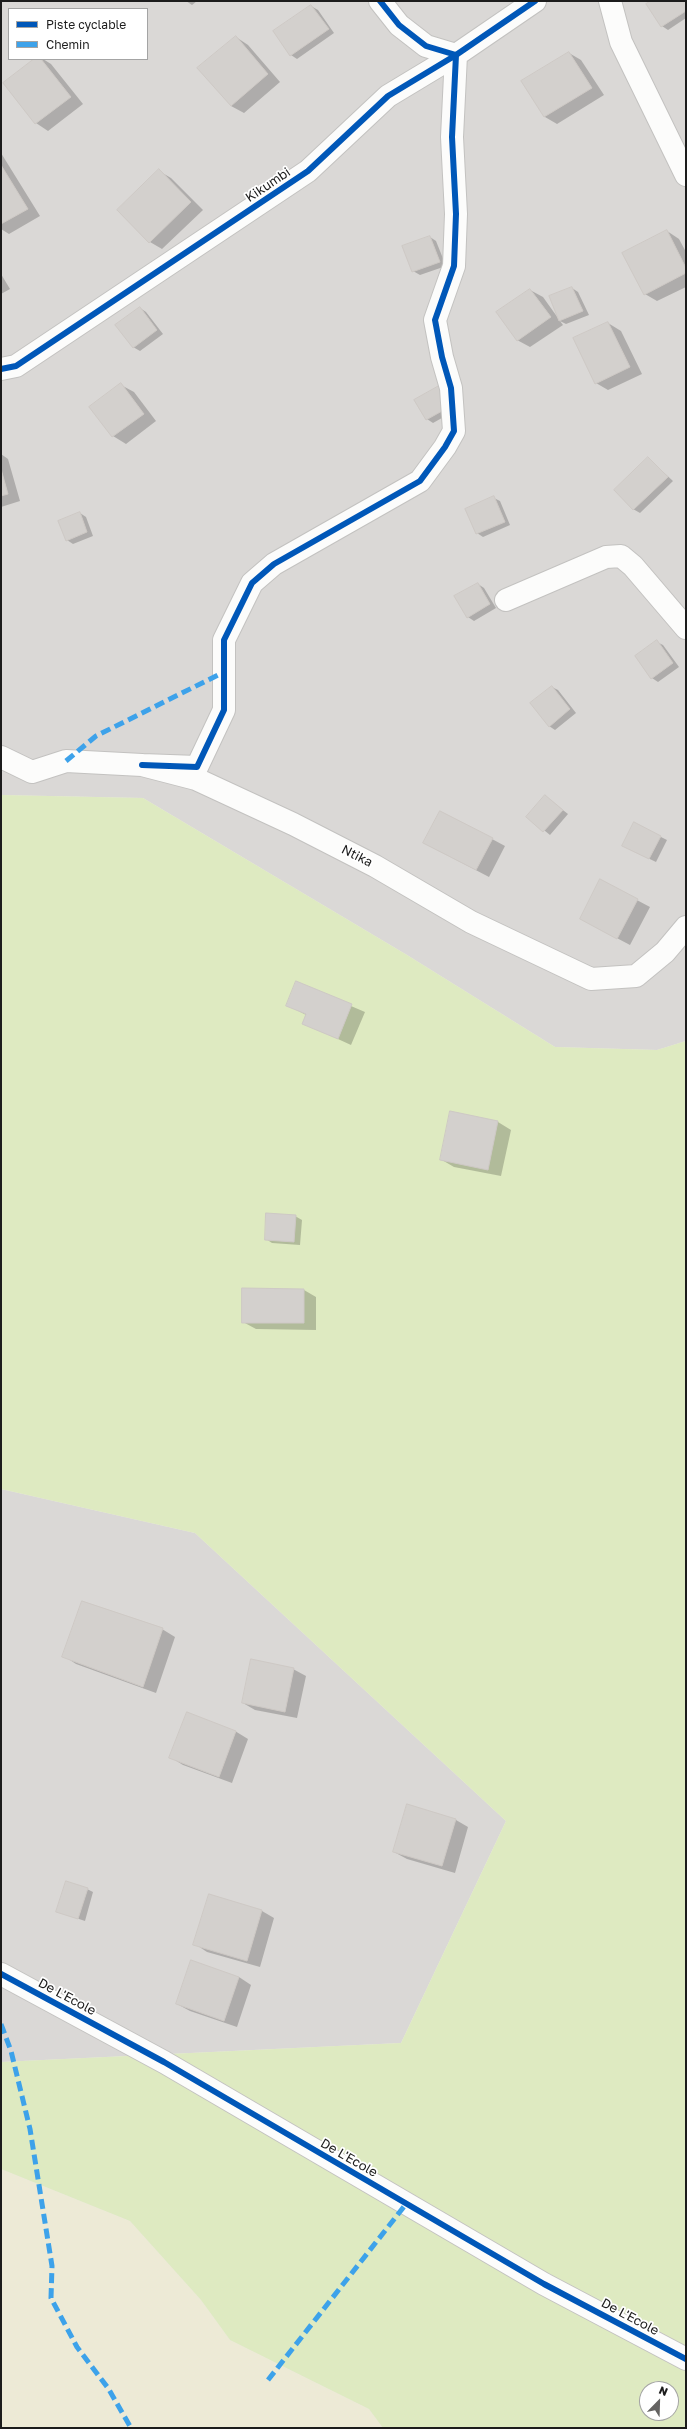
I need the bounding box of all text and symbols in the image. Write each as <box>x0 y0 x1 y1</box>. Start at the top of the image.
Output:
legend <box>8 8 148 60</box>
text: Piste cyclable <box>46 17 126 32</box>
text: Chemin <box>46 37 90 52</box>
street label: Kikumbi <box>243 164 293 206</box>
street label: Ntika <box>339 842 375 870</box>
street label: De L'Ecole <box>35 1975 99 2019</box>
street label: De L'Ecole <box>318 2135 380 2181</box>
street label: De L'Ecole <box>598 2295 662 2339</box>
north arrow <box>639 2381 679 2421</box>
text: N <box>657 2383 670 2398</box>

